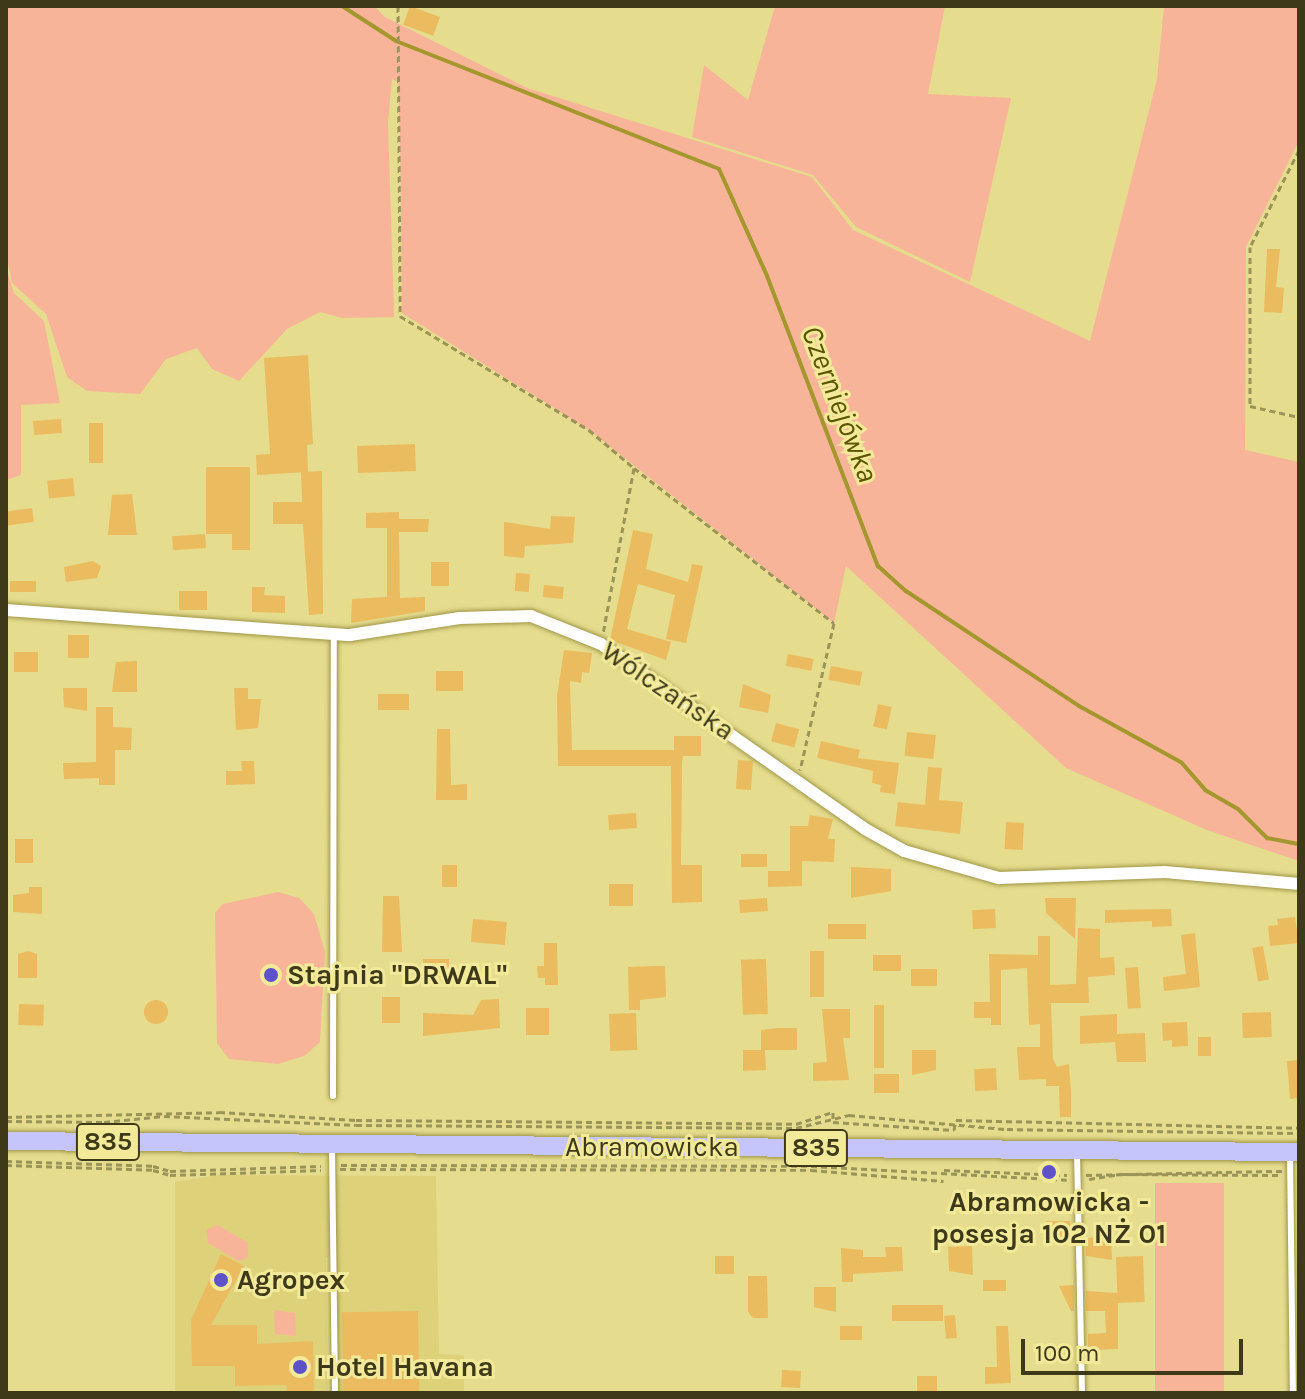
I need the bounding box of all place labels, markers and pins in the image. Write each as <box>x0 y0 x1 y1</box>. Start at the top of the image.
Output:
place label: Stajnia "DRWAL" <box>287 958 507 992</box>
marker: Stajnia "DRWAL" <box>262 966 280 984</box>
marker: Abramowicka - posesja 102 NŻ 01 <box>1040 1163 1058 1181</box>
place label: Abramowicka - posesja 102 NŻ 01 <box>932 1185 1166 1251</box>
place label: Agropex <box>237 1263 345 1297</box>
marker: Agropex <box>212 1271 230 1289</box>
place label: Hotel Havana <box>316 1350 494 1384</box>
marker: Hotel Havana <box>291 1358 309 1376</box>

